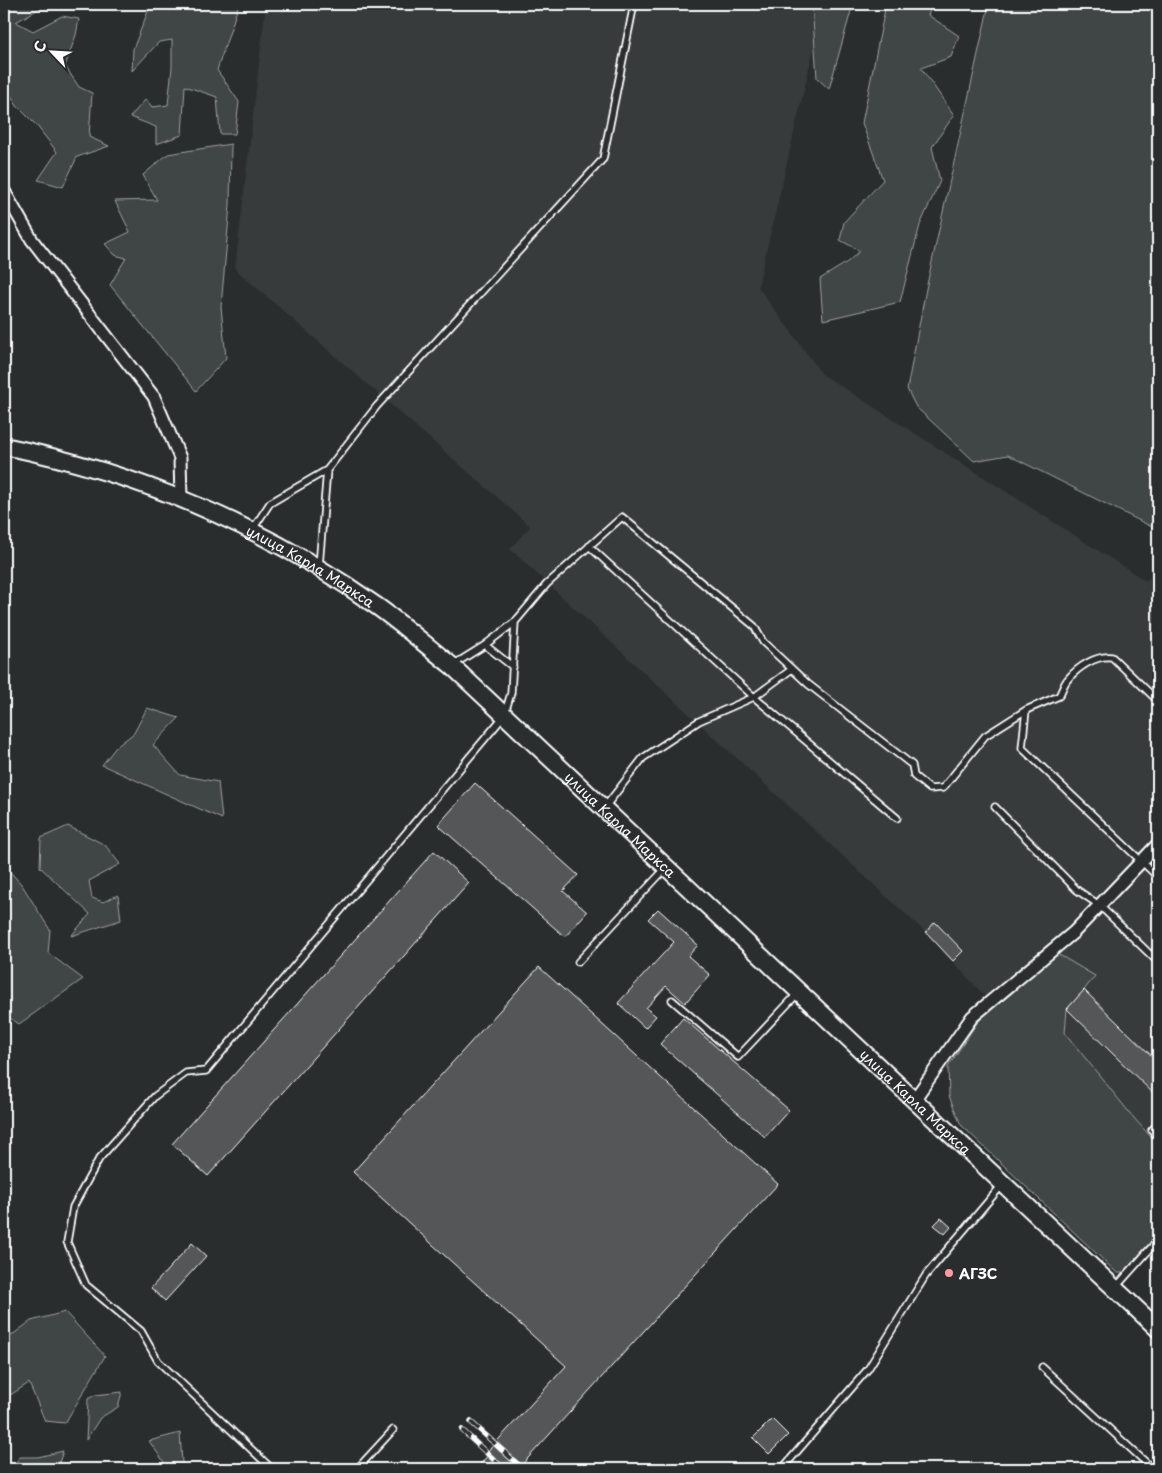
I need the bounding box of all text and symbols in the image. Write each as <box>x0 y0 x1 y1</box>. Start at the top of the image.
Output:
north arrow <box>28 28 78 78</box>
text: С <box>28 37 52 56</box>
street label: улица Карла Маркса <box>243 519 379 612</box>
street label: улица Карла Маркса <box>560 767 681 882</box>
street label: улица Карла Маркса <box>855 1044 976 1159</box>
place label: АГЗС <box>959 1263 997 1284</box>
marker: АГЗС <box>943 1267 955 1279</box>

